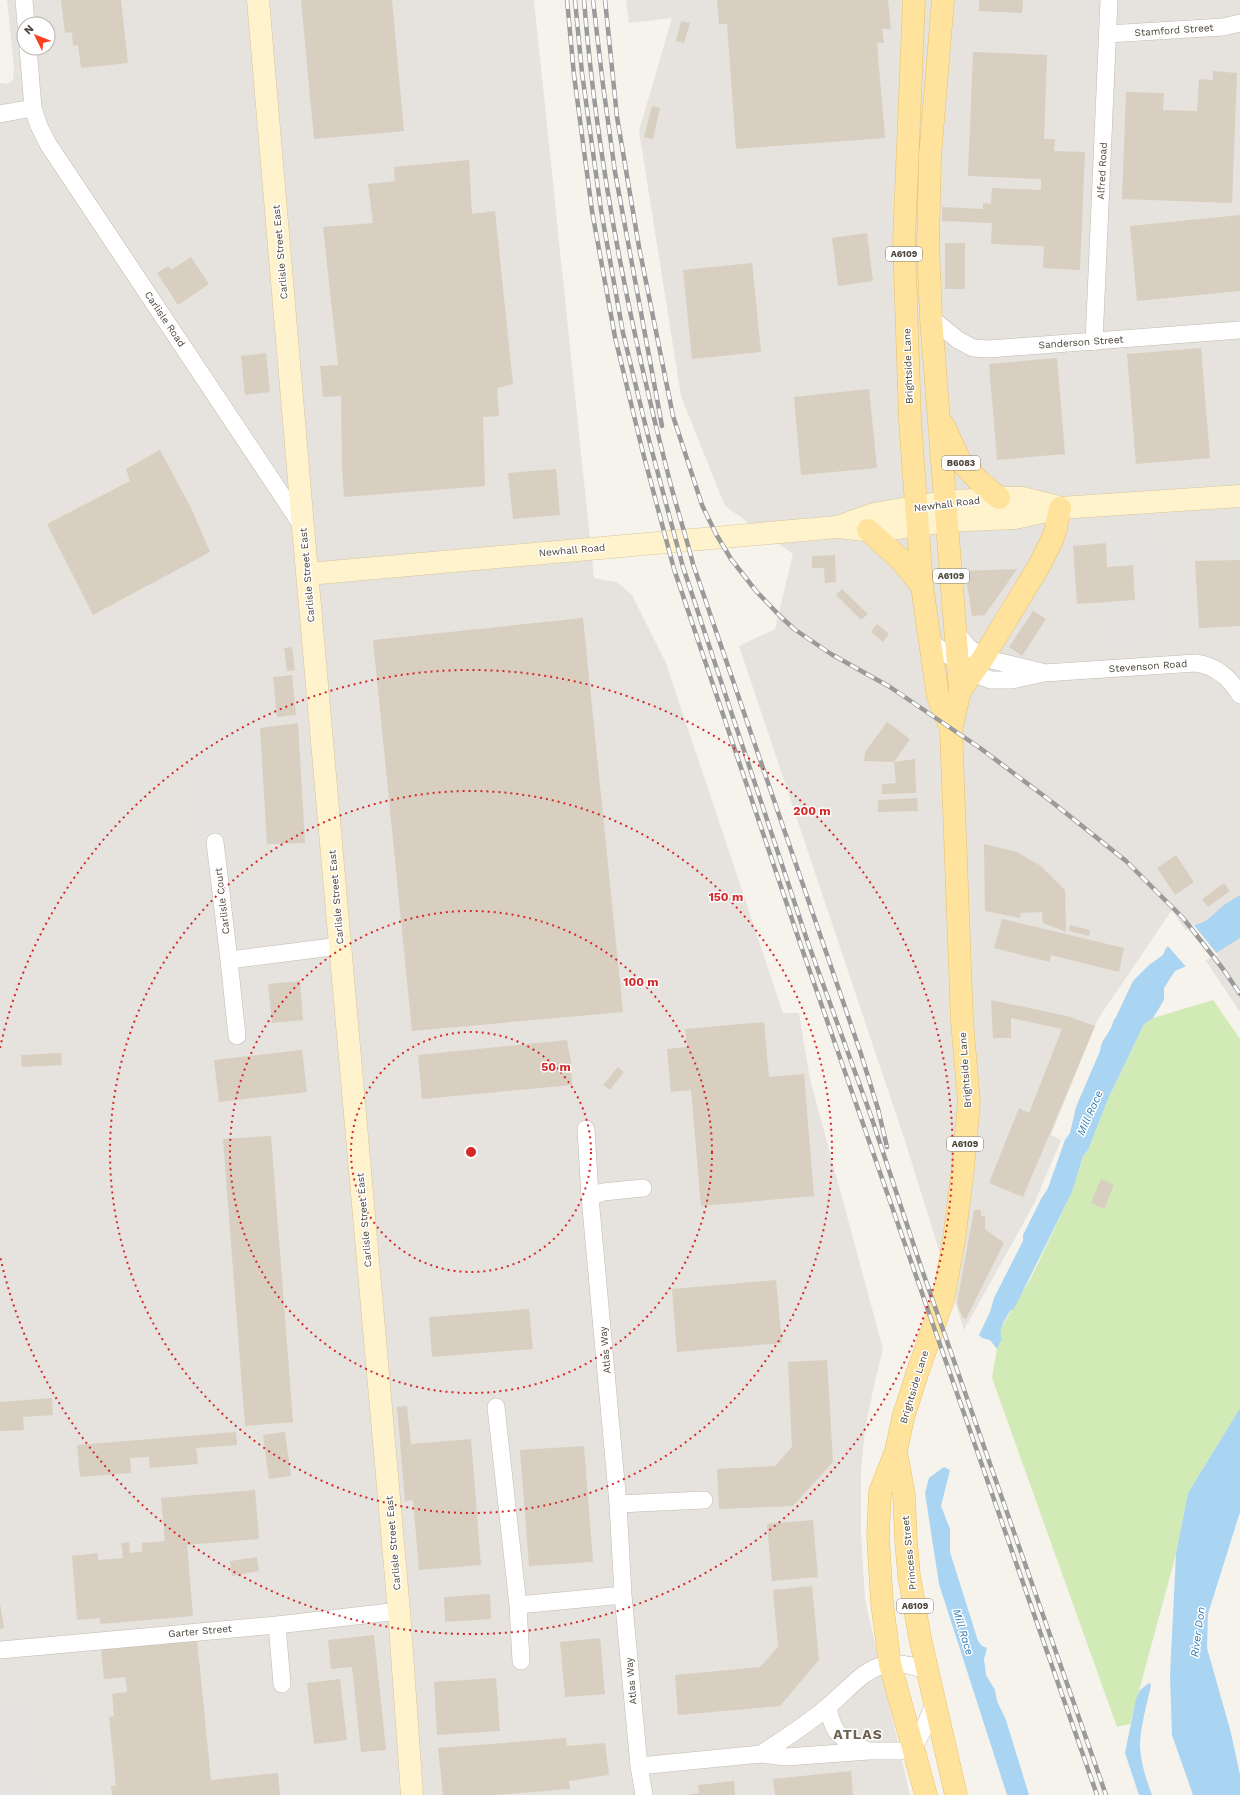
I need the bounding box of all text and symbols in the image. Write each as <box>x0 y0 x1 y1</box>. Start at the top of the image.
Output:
north arrow <box>16 16 56 56</box>
text: N <box>22 22 37 37</box>
street label: Stamford Street <box>1134 22 1215 38</box>
street label: Alfred Road <box>1095 142 1109 200</box>
street label: Carlisle Street East <box>270 203 290 300</box>
road number: A6109 <box>886 247 922 261</box>
street label: Carlisle Road <box>142 289 188 349</box>
street label: Brightside Lane <box>901 328 915 404</box>
street label: Sanderson Street <box>1038 333 1125 350</box>
road number: B6083 <box>942 456 980 470</box>
street label: Newhall Road <box>913 494 981 514</box>
street label: Carlisle Street East <box>297 526 317 623</box>
street label: Newhall Road <box>538 542 606 558</box>
road number: A6109 <box>933 569 969 583</box>
street label: Stevenson Road <box>1108 658 1188 674</box>
text: 200 m <box>793 804 831 818</box>
street label: Carlisle Street East <box>326 848 346 945</box>
street label: Carlisle Court <box>212 866 232 935</box>
text: 150 m <box>709 890 743 904</box>
text: 100 m <box>623 975 659 989</box>
street label: Brightside Lane <box>957 1032 973 1108</box>
text: 50 m <box>541 1060 571 1074</box>
water label: Mill Race <box>1074 1089 1106 1137</box>
road number: A6109 <box>947 1137 983 1151</box>
centre of rings <box>464 1145 478 1159</box>
street label: Carlisle Street East <box>354 1171 374 1268</box>
street label: Atlas Way <box>597 1325 613 1374</box>
street label: Brightside Lane <box>898 1349 930 1425</box>
street label: Carlisle Street East <box>383 1494 403 1591</box>
street label: Princess Street <box>900 1515 918 1591</box>
road number: A6109 <box>897 1599 933 1613</box>
water label: River Don <box>1188 1606 1208 1658</box>
water label: Mill Race <box>950 1607 976 1657</box>
street label: Garter Street <box>168 1623 233 1639</box>
street label: Atlas Way <box>623 1656 639 1705</box>
district label: ATLAS <box>833 1726 883 1742</box>

